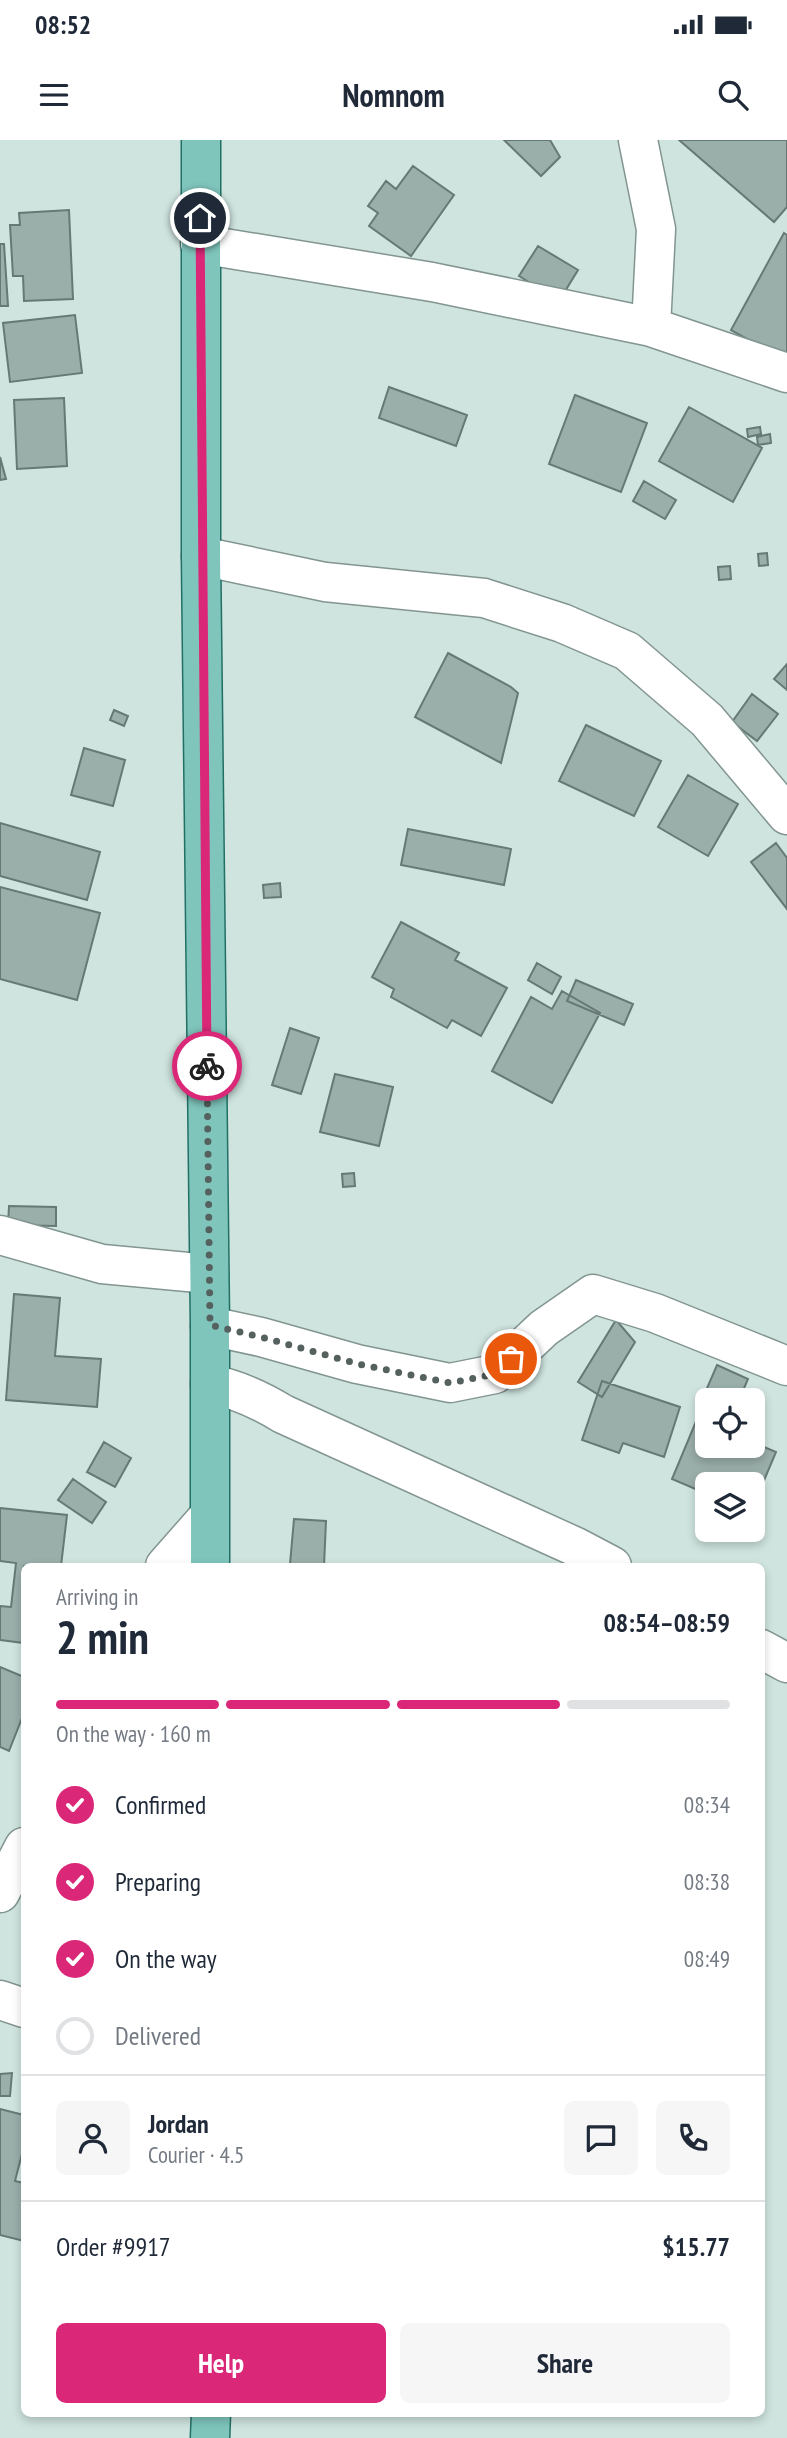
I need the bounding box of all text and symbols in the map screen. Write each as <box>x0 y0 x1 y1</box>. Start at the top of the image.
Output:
text: 08:52 <box>35 8 91 41</box>
text: Nomnom <box>342 74 445 116</box>
icon: menu <box>35 76 73 114</box>
icon: search <box>714 76 752 114</box>
pin <box>170 188 230 248</box>
icon: home <box>181 199 219 237</box>
courier <box>172 1031 242 1101</box>
icon: bike <box>188 1047 226 1085</box>
pin <box>481 1329 541 1389</box>
icon: bag <box>492 1340 530 1378</box>
map controls <box>695 1388 765 1542</box>
button: locate <box>695 1388 765 1458</box>
button: layers <box>695 1472 765 1542</box>
text: Arriving in <box>56 1582 138 1611</box>
text: 08:54–08:59 <box>603 1606 730 1639</box>
text: 2 min <box>56 1607 149 1667</box>
text: On the way · 160 m <box>56 1719 211 1748</box>
icon: check <box>56 1786 94 1824</box>
text: Confirmed <box>115 1788 206 1821</box>
text: 08:34 <box>684 1790 730 1819</box>
icon: check <box>56 1863 94 1901</box>
text: Preparing <box>115 1865 201 1898</box>
text: 08:38 <box>684 1867 730 1896</box>
icon: check <box>56 1940 94 1978</box>
text: On the way <box>115 1942 217 1975</box>
text: 08:49 <box>684 1944 730 1973</box>
text: Delivered <box>115 2019 201 2052</box>
button: person <box>56 2101 130 2175</box>
button: chat <box>564 2101 638 2175</box>
button: phone <box>656 2101 730 2175</box>
text: Jordan <box>148 2107 209 2140</box>
text: Courier · 4.5 <box>148 2140 244 2169</box>
text: Order #9917 <box>56 2230 171 2263</box>
text: $15.77 <box>662 2230 730 2263</box>
button: Help <box>56 2323 386 2403</box>
button: Share <box>400 2323 730 2403</box>

